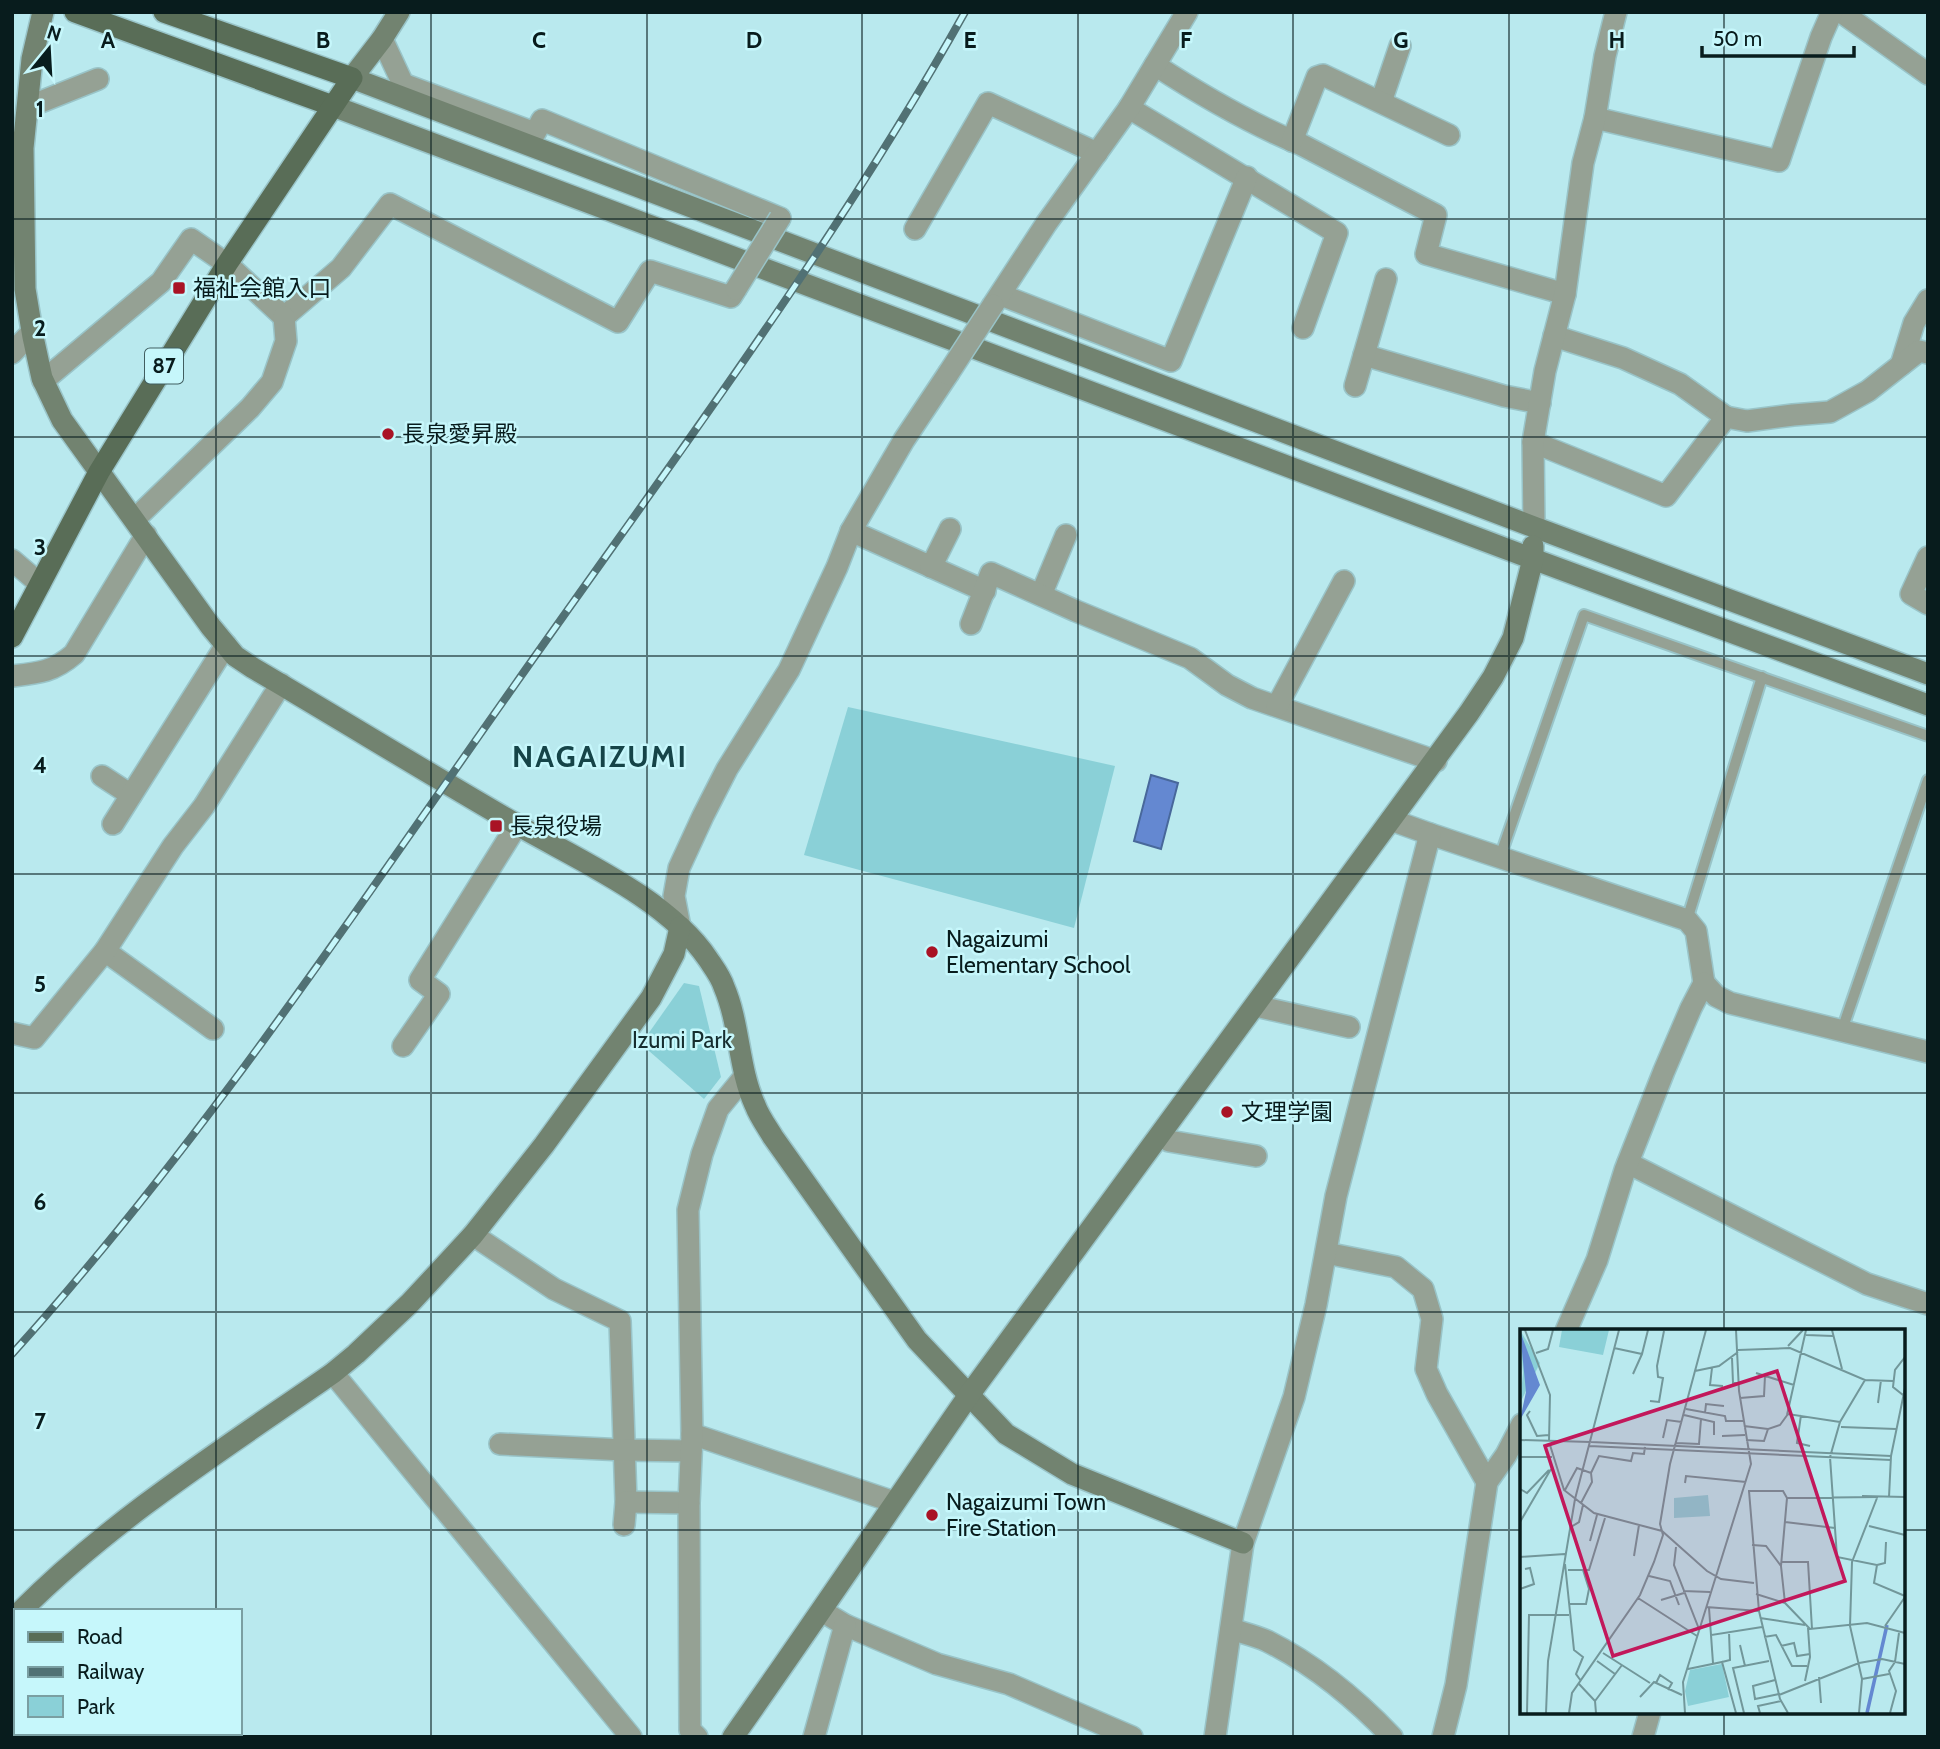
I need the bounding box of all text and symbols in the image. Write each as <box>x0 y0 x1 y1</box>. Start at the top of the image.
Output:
north arrow <box>14 14 84 84</box>
scale bar <box>1702 14 1854 58</box>
text: N <box>44 20 64 46</box>
text: A <box>101 26 116 54</box>
text: B <box>316 26 330 54</box>
text: C <box>532 26 546 54</box>
text: D <box>746 26 762 54</box>
text: E <box>963 26 977 54</box>
text: F <box>1180 26 1192 54</box>
text: G <box>1393 26 1409 54</box>
text: H <box>1609 26 1625 54</box>
text: 50 m <box>1713 26 1762 51</box>
text: 1 <box>36 95 44 123</box>
place label: 福祉会館入口 <box>193 274 331 302</box>
marker: 福祉会館入口 <box>171 280 187 296</box>
text: 2 <box>34 314 46 342</box>
road number: 87 <box>145 348 183 384</box>
place label: 長泉愛昇殿 <box>402 420 517 448</box>
marker: 長泉愛昇殿 <box>380 426 396 442</box>
text: 3 <box>34 533 46 561</box>
district label: NAGAIZUMI <box>512 738 688 775</box>
text: 4 <box>33 751 47 779</box>
place label: 長泉役場 <box>510 812 602 840</box>
marker: 長泉役場 <box>488 818 504 834</box>
place label: Nagaizumi Elementary School <box>946 925 1131 979</box>
marker: Nagaizumi Elementary School <box>924 944 940 960</box>
text: 5 <box>34 970 46 998</box>
park label: Izumi Park <box>632 1026 733 1054</box>
place label: 文理学園 <box>1241 1098 1333 1126</box>
marker: 文理学園 <box>1219 1104 1235 1120</box>
text: 6 <box>34 1188 46 1216</box>
inset map <box>1520 1329 1905 1714</box>
text: 7 <box>34 1407 46 1435</box>
place label: Nagaizumi Town Fire Station <box>946 1488 1106 1542</box>
marker: Nagaizumi Town Fire Station <box>924 1507 940 1523</box>
legend <box>14 1609 242 1735</box>
text: Road <box>77 1624 123 1649</box>
text: Railway <box>77 1659 145 1684</box>
text: Park <box>77 1694 115 1719</box>

